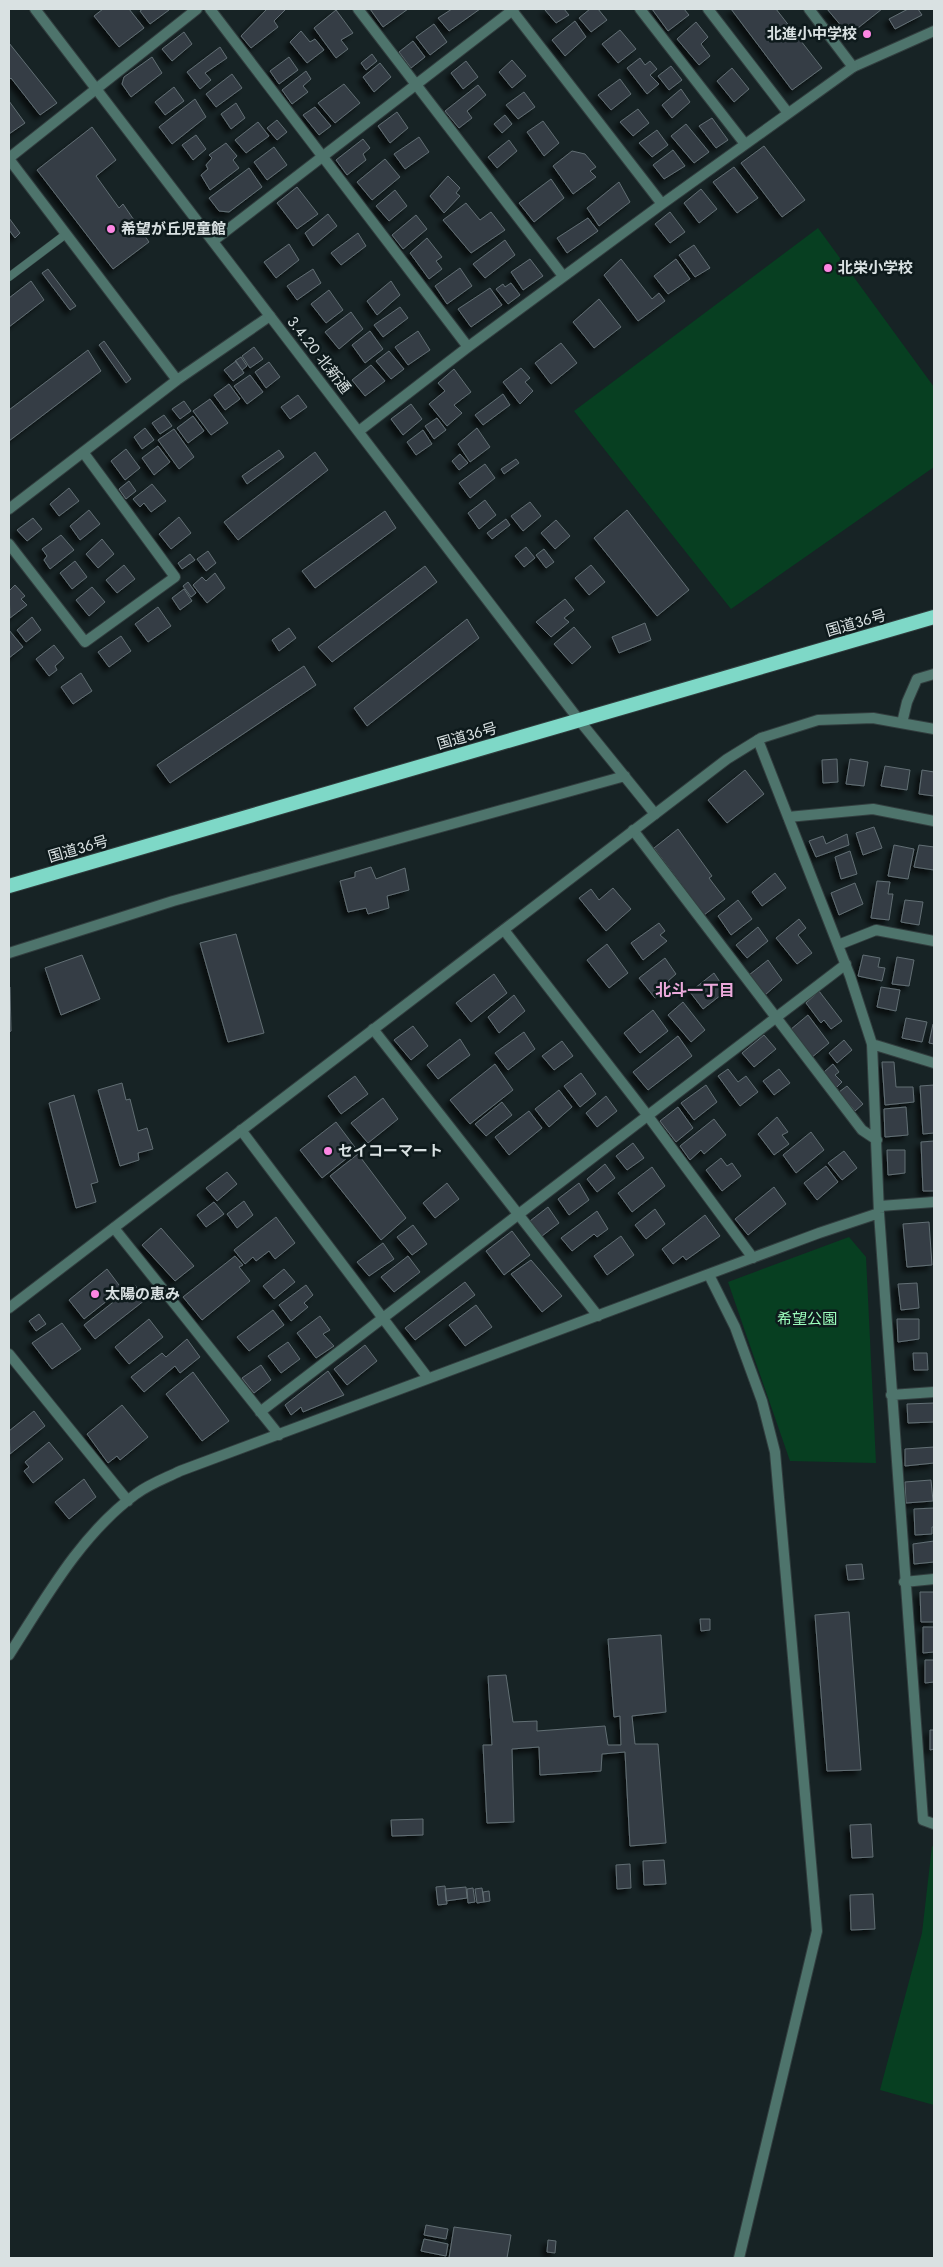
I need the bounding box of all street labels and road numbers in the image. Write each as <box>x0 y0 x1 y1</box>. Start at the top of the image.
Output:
street label: 3.4.20 北新通 <box>282 312 356 398</box>
street label: 国道36号 <box>823 604 889 642</box>
street label: 国道36号 <box>434 717 500 755</box>
street label: 国道36号 <box>45 830 111 868</box>

